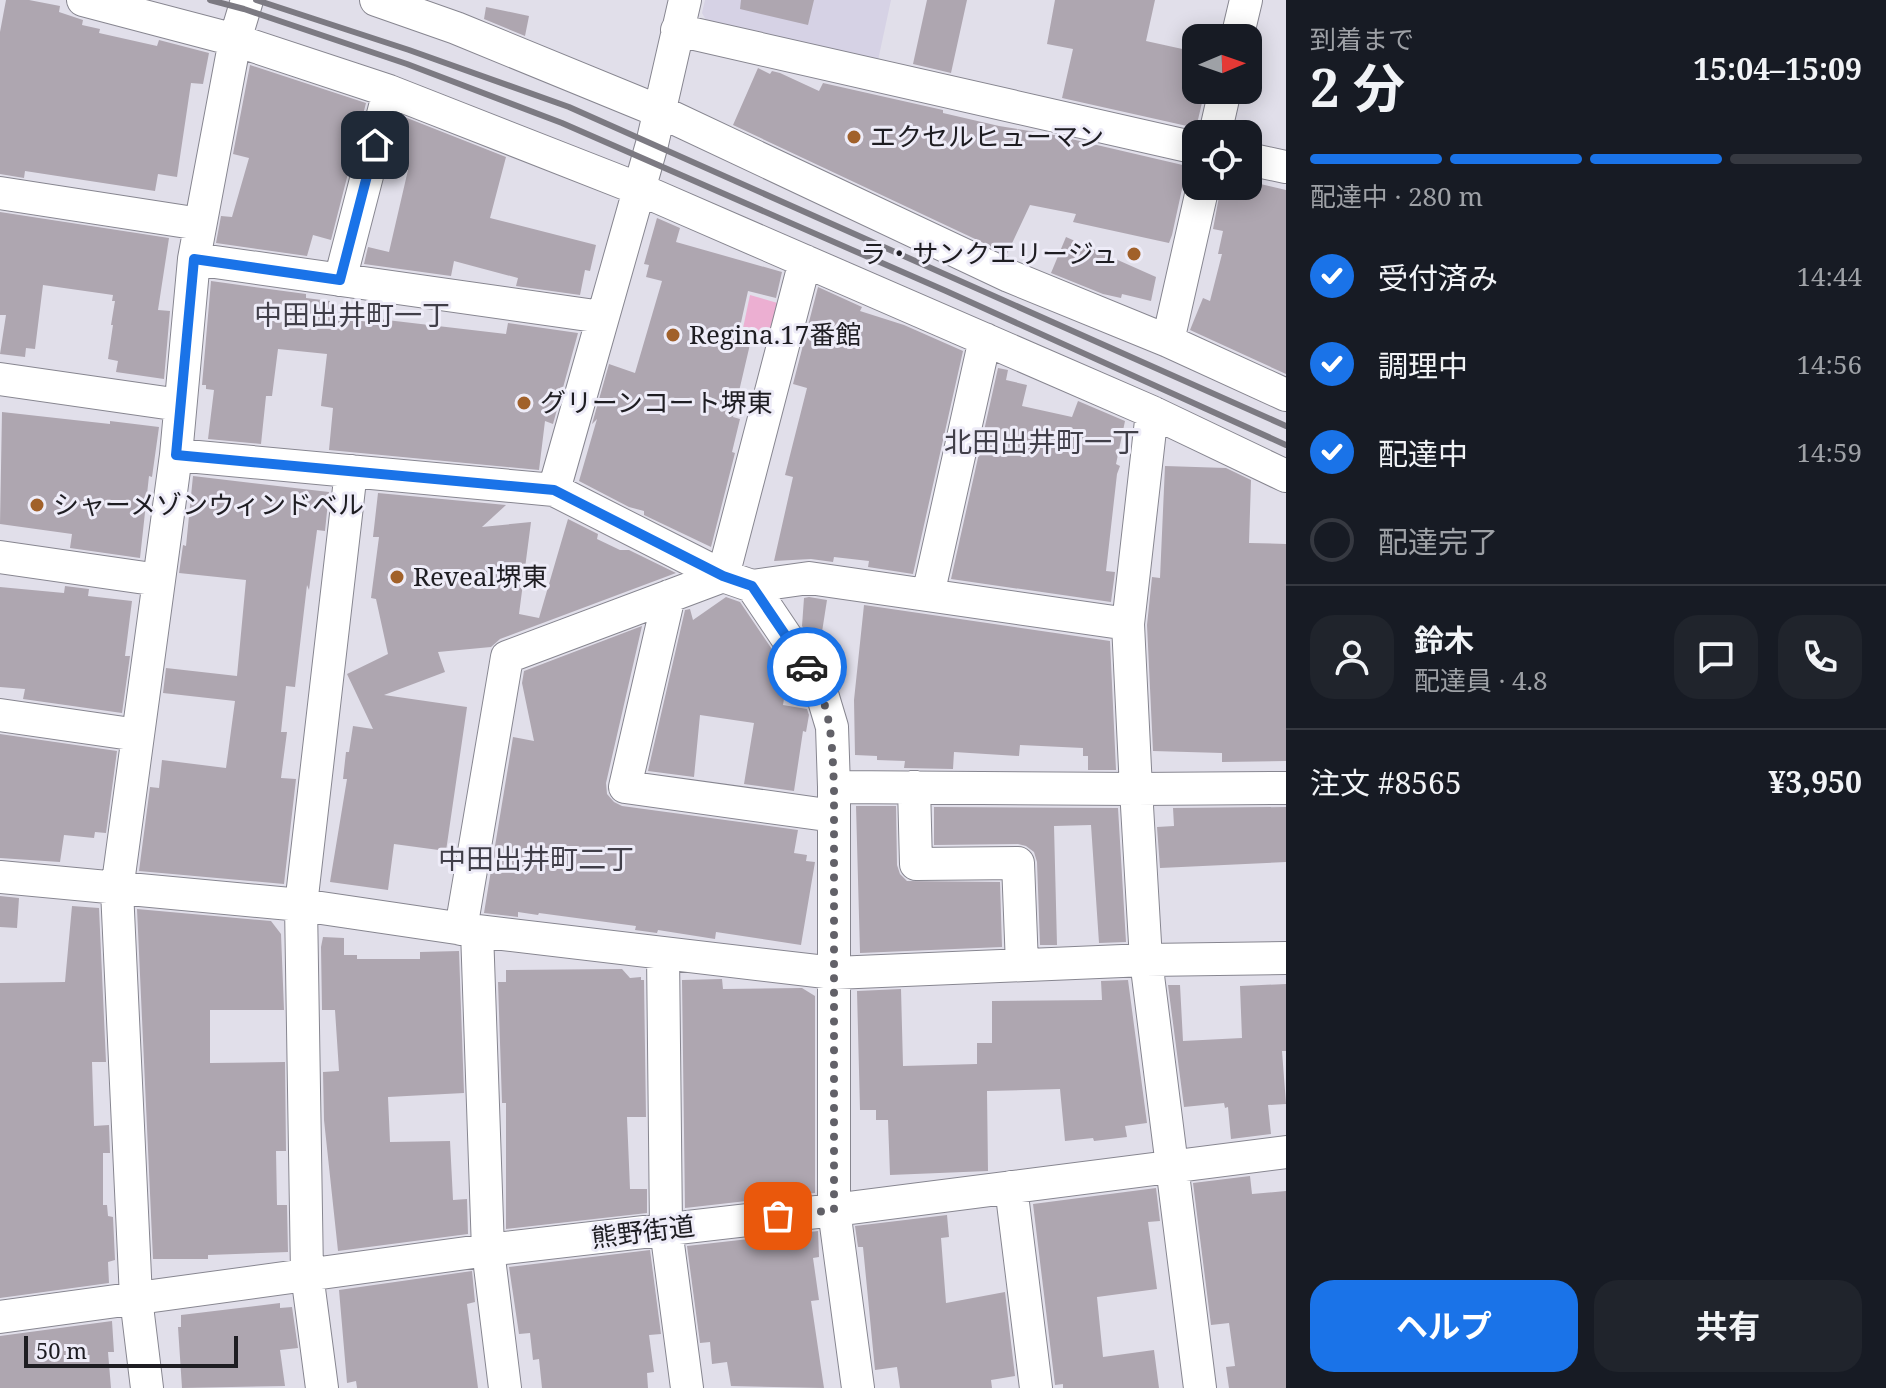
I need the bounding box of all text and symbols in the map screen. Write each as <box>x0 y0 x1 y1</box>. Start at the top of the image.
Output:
text: 到着まで <box>1310 21 1414 57</box>
north arrow <box>1182 24 1262 104</box>
map controls <box>1182 24 1262 200</box>
text: 15:04–15:09 <box>1693 48 1862 89</box>
text: 2 分 <box>1310 51 1405 122</box>
pin <box>341 111 409 179</box>
place label: エクセルヒューマン <box>870 118 1104 154</box>
button: locate <box>1182 120 1262 200</box>
icon: home <box>353 123 397 167</box>
marker: エクセルヒューマン <box>845 128 863 146</box>
text: 配達中 · 280 m <box>1310 178 1483 214</box>
place label: ラ・サンクエリージュ <box>860 235 1118 271</box>
marker: ラ・サンクエリージュ <box>1125 245 1143 263</box>
icon: check <box>1310 254 1354 298</box>
text: 受付済み <box>1378 257 1498 298</box>
text: 14:44 <box>1796 258 1862 294</box>
district label: 中田出井町一丁 <box>254 295 450 333</box>
place label: Regina.17番館 <box>689 316 861 352</box>
marker: Regina.17番館 <box>664 326 682 344</box>
icon: check <box>1310 342 1354 386</box>
text: 調理中 <box>1378 345 1468 386</box>
text: 14:56 <box>1796 346 1862 382</box>
place label: グリーンコート堺東 <box>540 384 773 420</box>
marker: グリーンコート堺東 <box>515 394 533 412</box>
district label: 北田出井町一丁 <box>944 422 1140 460</box>
icon: check <box>1310 430 1354 474</box>
text: 配達中 <box>1378 433 1468 474</box>
text: 14:59 <box>1796 434 1862 470</box>
place label: シャーメゾンウィンドベル <box>53 486 364 522</box>
marker: シャーメゾンウィンドベル <box>28 496 46 514</box>
text: 配達完了 <box>1378 521 1498 562</box>
place label: Reveal堺東 <box>413 558 548 594</box>
marker: Reveal堺東 <box>388 568 406 586</box>
button: person <box>1310 615 1394 699</box>
button: chat <box>1674 615 1758 699</box>
button: phone <box>1778 615 1862 699</box>
text: 鈴木 <box>1414 619 1474 660</box>
courier <box>767 627 847 707</box>
icon: car <box>785 645 829 689</box>
text: 配達員 · 4.8 <box>1414 662 1548 698</box>
text: ¥3,950 <box>1768 761 1862 802</box>
text: 注文 #8565 <box>1310 762 1462 803</box>
district label: 中田出井町二丁 <box>438 839 634 877</box>
pin <box>744 1182 812 1250</box>
icon: bag <box>756 1194 800 1238</box>
street label: 熊野街道 <box>589 1207 697 1255</box>
button: ヘルプ <box>1310 1280 1578 1372</box>
button: 共有 <box>1594 1280 1862 1372</box>
scale bar <box>24 1332 238 1368</box>
text: 50 m <box>36 1335 87 1365</box>

